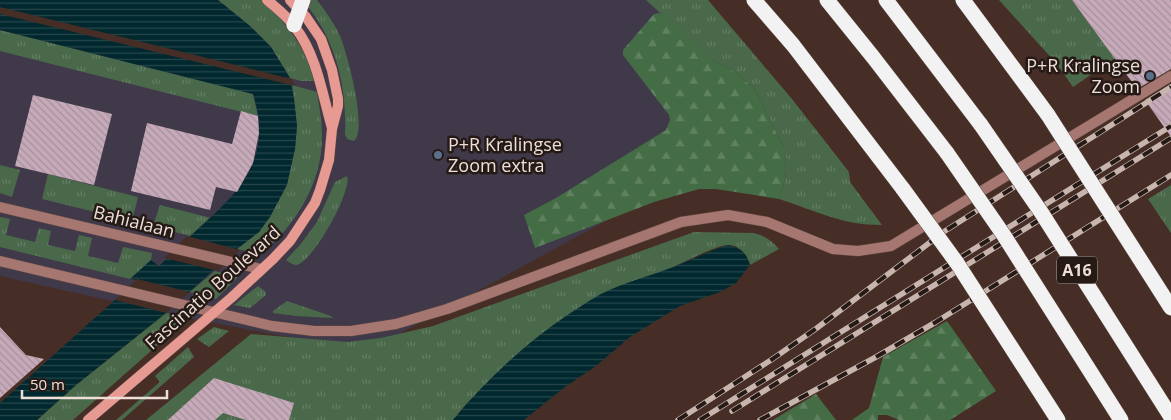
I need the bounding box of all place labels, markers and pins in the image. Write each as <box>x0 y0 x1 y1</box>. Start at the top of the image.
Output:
place label: P+R Kralingse Zoom <box>1026 53 1140 98</box>
marker: P+R Kralingse Zoom <box>1144 70 1156 82</box>
place label: P+R Kralingse Zoom extra <box>448 132 562 177</box>
marker: P+R Kralingse Zoom extra <box>432 149 444 161</box>

